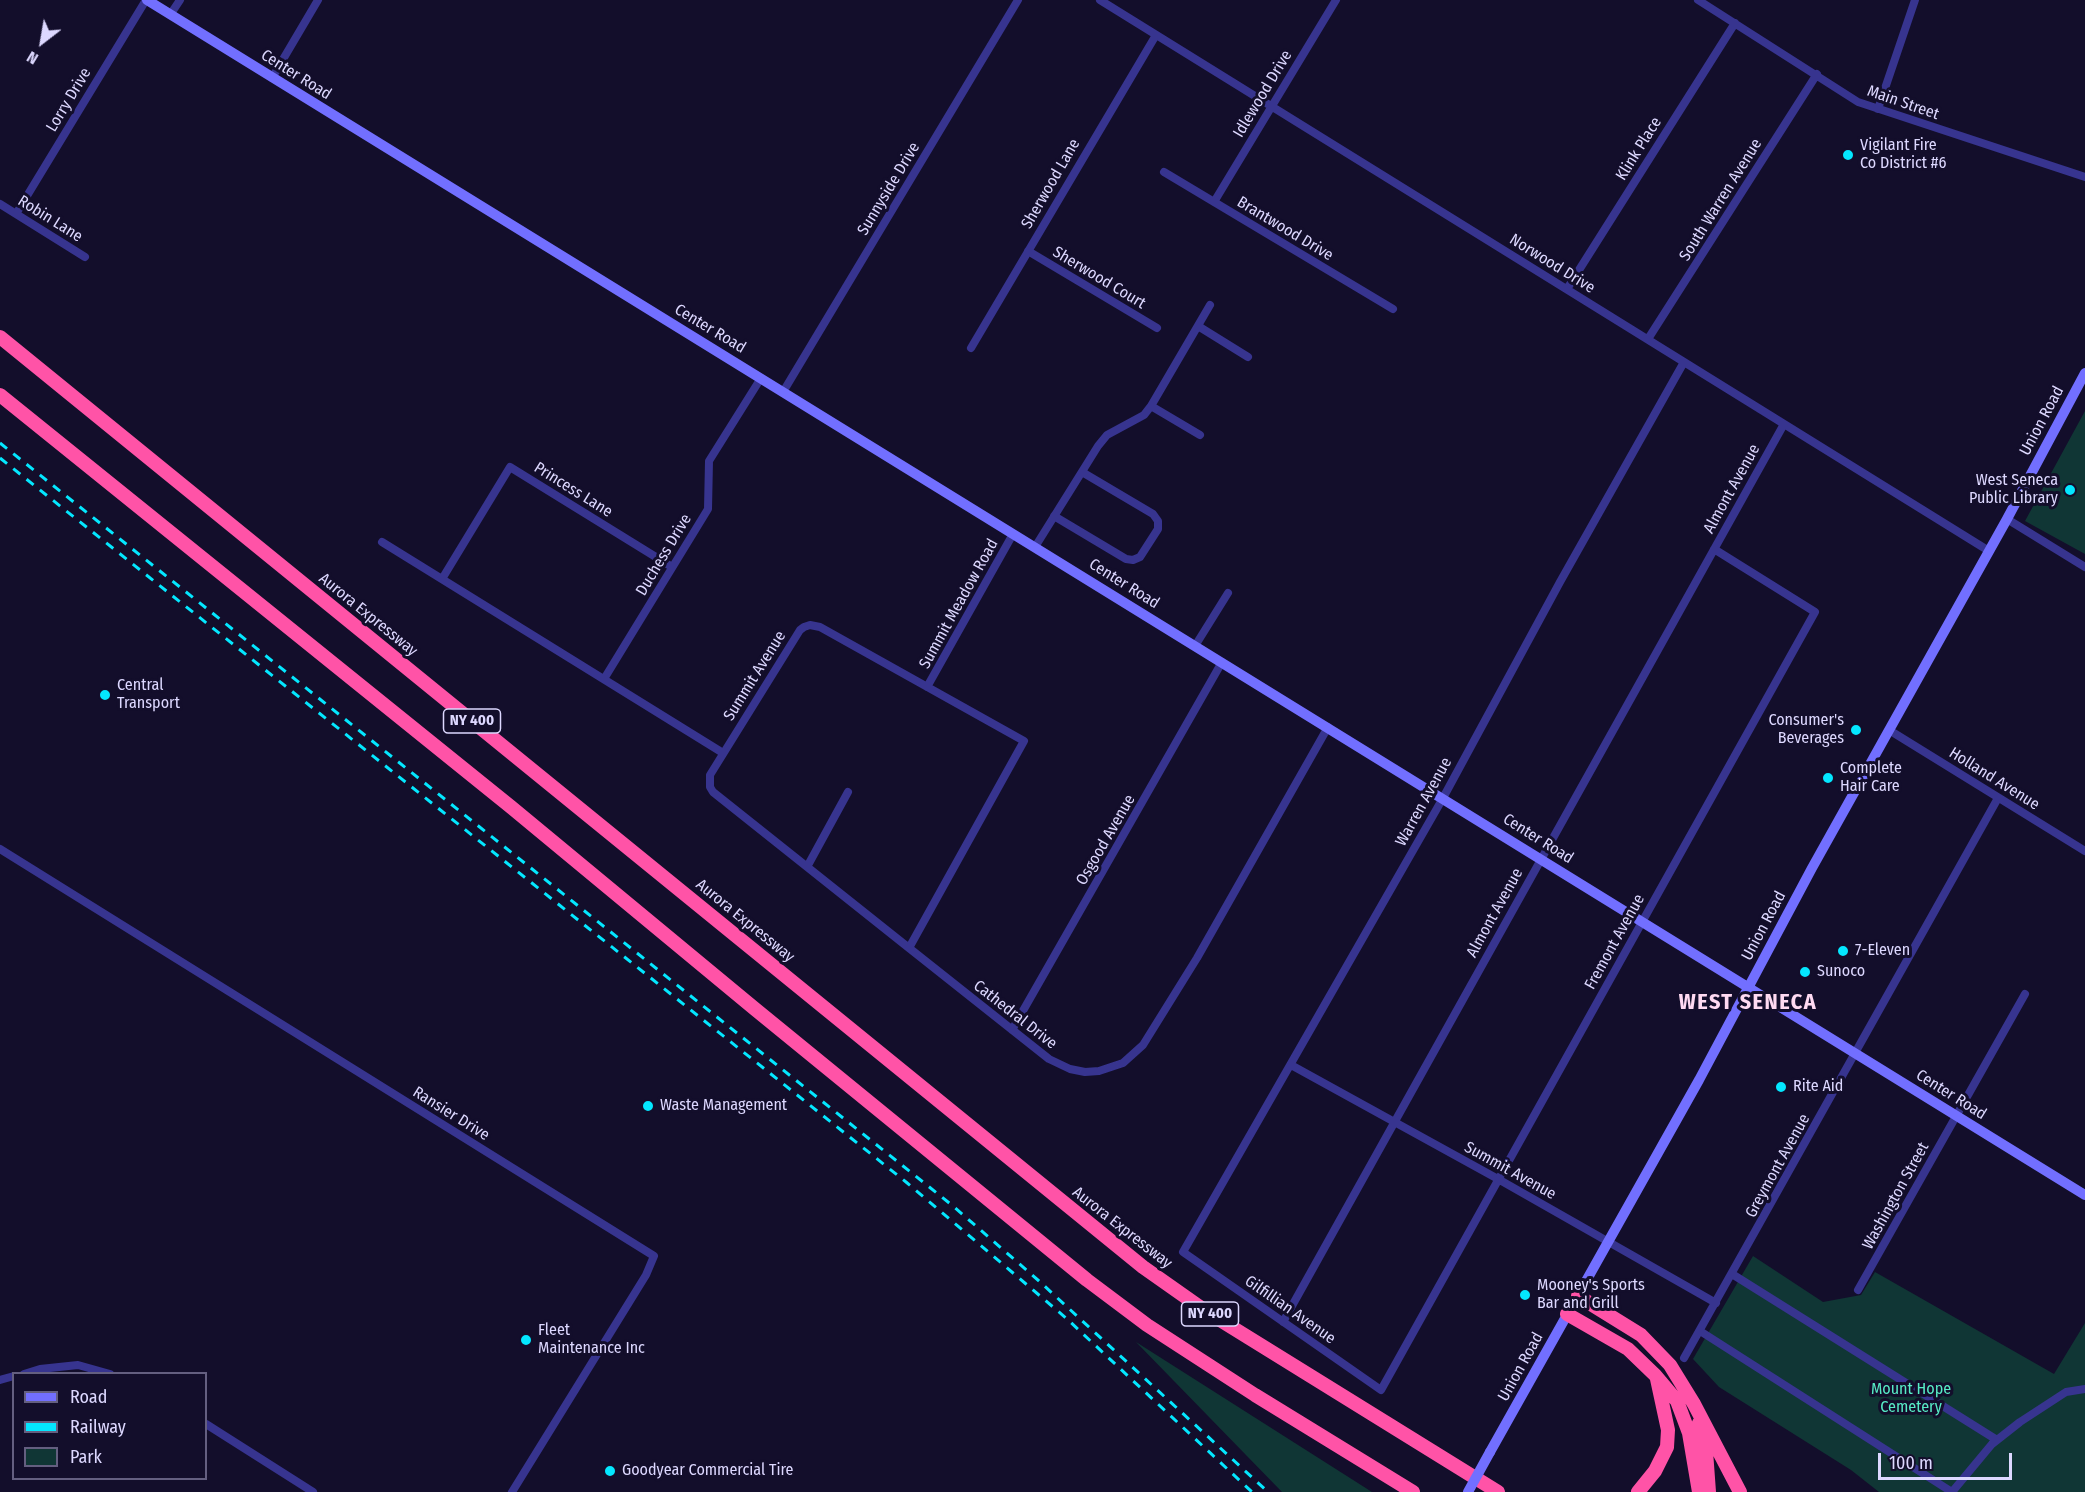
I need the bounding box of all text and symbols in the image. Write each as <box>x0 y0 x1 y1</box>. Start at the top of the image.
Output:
north arrow <box>12 12 72 72</box>
street label: Center Road <box>257 46 335 104</box>
text: N <box>23 47 41 68</box>
street label: Idlewood Drive <box>1229 47 1297 141</box>
street label: Lorry Drive <box>42 65 96 135</box>
street label: Main Street <box>1865 82 1941 124</box>
street label: Klink Place <box>1612 114 1666 184</box>
street label: South Warren Avenue <box>1676 135 1766 265</box>
street label: Sherwood Lane <box>1018 136 1084 232</box>
place label: Vigilant Fire Co District #6 <box>1860 136 1946 174</box>
street label: Sunnyside Drive <box>854 139 924 239</box>
marker: Vigilant Fire Co District #6 <box>1841 148 1855 162</box>
street label: Robin Lane <box>14 192 86 246</box>
street label: Brantwood Drive <box>1233 193 1337 265</box>
street label: Norwood Drive <box>1506 230 1598 298</box>
street label: Sherwood Court <box>1049 243 1149 313</box>
street label: Center Road <box>671 300 749 358</box>
street label: Union Road <box>2016 383 2068 459</box>
street label: Almont Avenue <box>1700 441 1764 537</box>
street label: Princess Lane <box>530 458 616 522</box>
place label: West Seneca Public Library <box>1969 471 2058 509</box>
marker: West Seneca Public Library <box>2063 483 2077 497</box>
street label: Duchess Drive <box>632 511 696 599</box>
street label: Summit Meadow Road <box>915 536 1003 672</box>
street label: Center Road <box>1085 555 1163 613</box>
street label: Aurora Expressway <box>315 569 421 661</box>
street label: Summit Avenue <box>720 628 790 724</box>
place label: Central Transport <box>117 676 180 714</box>
marker: Central Transport <box>98 688 112 702</box>
road number: NY 400 <box>444 709 500 733</box>
place label: Consumer's Beverages <box>1768 711 1844 749</box>
marker: Consumer's Beverages <box>1849 723 1863 737</box>
street label: Holland Avenue <box>1945 744 2043 814</box>
street label: Warren Avenue <box>1392 754 1456 850</box>
place label: Complete Hair Care <box>1840 759 1902 797</box>
marker: Complete Hair Care <box>1821 771 1835 785</box>
street label: Osgood Avenue <box>1072 791 1140 889</box>
street label: Center Road <box>1499 810 1577 868</box>
street label: Almont Avenue <box>1463 865 1527 961</box>
street label: Aurora Expressway <box>692 875 798 967</box>
street label: Union Road <box>1738 888 1790 964</box>
street label: Fremont Avenue <box>1581 891 1649 993</box>
place label: 7-Eleven <box>1855 941 1910 961</box>
marker: 7-Eleven <box>1836 944 1850 958</box>
place label: Sunoco <box>1817 962 1865 982</box>
marker: Sunoco <box>1798 965 1812 979</box>
street label: Cathedral Drive <box>969 976 1061 1054</box>
district label: WEST SENECA <box>1679 990 1817 1016</box>
street label: Center Road <box>1912 1066 1990 1124</box>
place label: Rite Aid <box>1793 1077 1843 1097</box>
marker: Rite Aid <box>1774 1080 1788 1094</box>
street label: Ransier Drive <box>409 1083 493 1145</box>
place label: Waste Management <box>660 1096 787 1116</box>
marker: Waste Management <box>641 1099 655 1113</box>
street label: Greymont Avenue <box>1742 1111 1814 1221</box>
street label: Summit Avenue <box>1461 1138 1559 1204</box>
street label: Washington Street <box>1859 1139 1933 1253</box>
street label: Aurora Expressway <box>1068 1183 1176 1273</box>
street label: Gilfillian Avenue <box>1241 1272 1339 1348</box>
place label: Mooney's Sports Bar and Grill <box>1537 1276 1645 1314</box>
marker: Mooney's Sports Bar and Grill <box>1518 1288 1532 1302</box>
road number: NY 400 <box>1182 1302 1238 1326</box>
place label: Fleet Maintenance Inc <box>538 1321 645 1359</box>
street label: Union Road <box>1494 1329 1548 1405</box>
marker: Fleet Maintenance Inc <box>519 1333 533 1347</box>
legend <box>12 1372 207 1480</box>
park label: Mount Hope Cemetery <box>1871 1380 1951 1418</box>
text: Road <box>70 1386 107 1408</box>
text: Railway <box>70 1416 126 1438</box>
scale bar <box>1881 1441 2014 1479</box>
text: Park <box>70 1446 102 1468</box>
text: 100 m <box>1889 1452 1933 1474</box>
place label: Goodyear Commercial Tire <box>622 1461 793 1481</box>
marker: Goodyear Commercial Tire <box>603 1464 617 1478</box>

